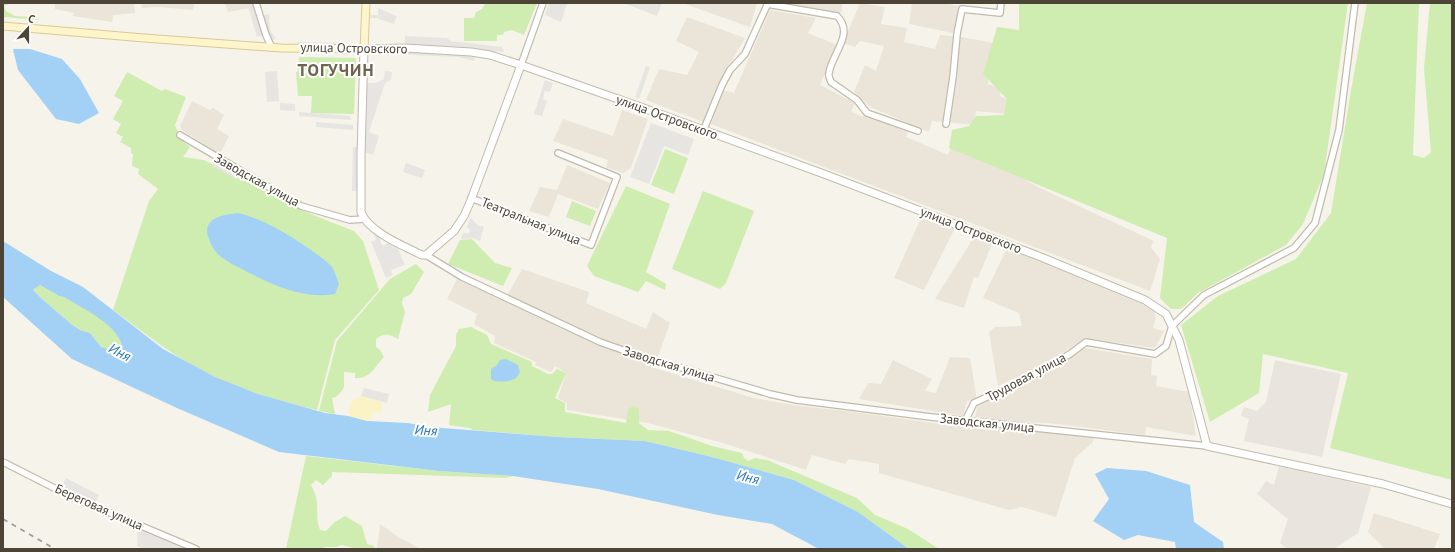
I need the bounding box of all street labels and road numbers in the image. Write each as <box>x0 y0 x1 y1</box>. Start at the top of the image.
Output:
street label: улица Островского <box>300 39 408 57</box>
street label: улица Островского <box>614 91 720 143</box>
street label: Заводская улица <box>211 149 303 211</box>
street label: Театральная улица <box>479 193 583 249</box>
street label: улица Островского <box>918 203 1024 257</box>
street label: Заводская улица <box>621 342 717 386</box>
street label: Трудовая улица <box>983 349 1069 405</box>
street label: Заводская улица <box>939 410 1035 436</box>
street label: Береговая улица <box>52 480 146 534</box>

